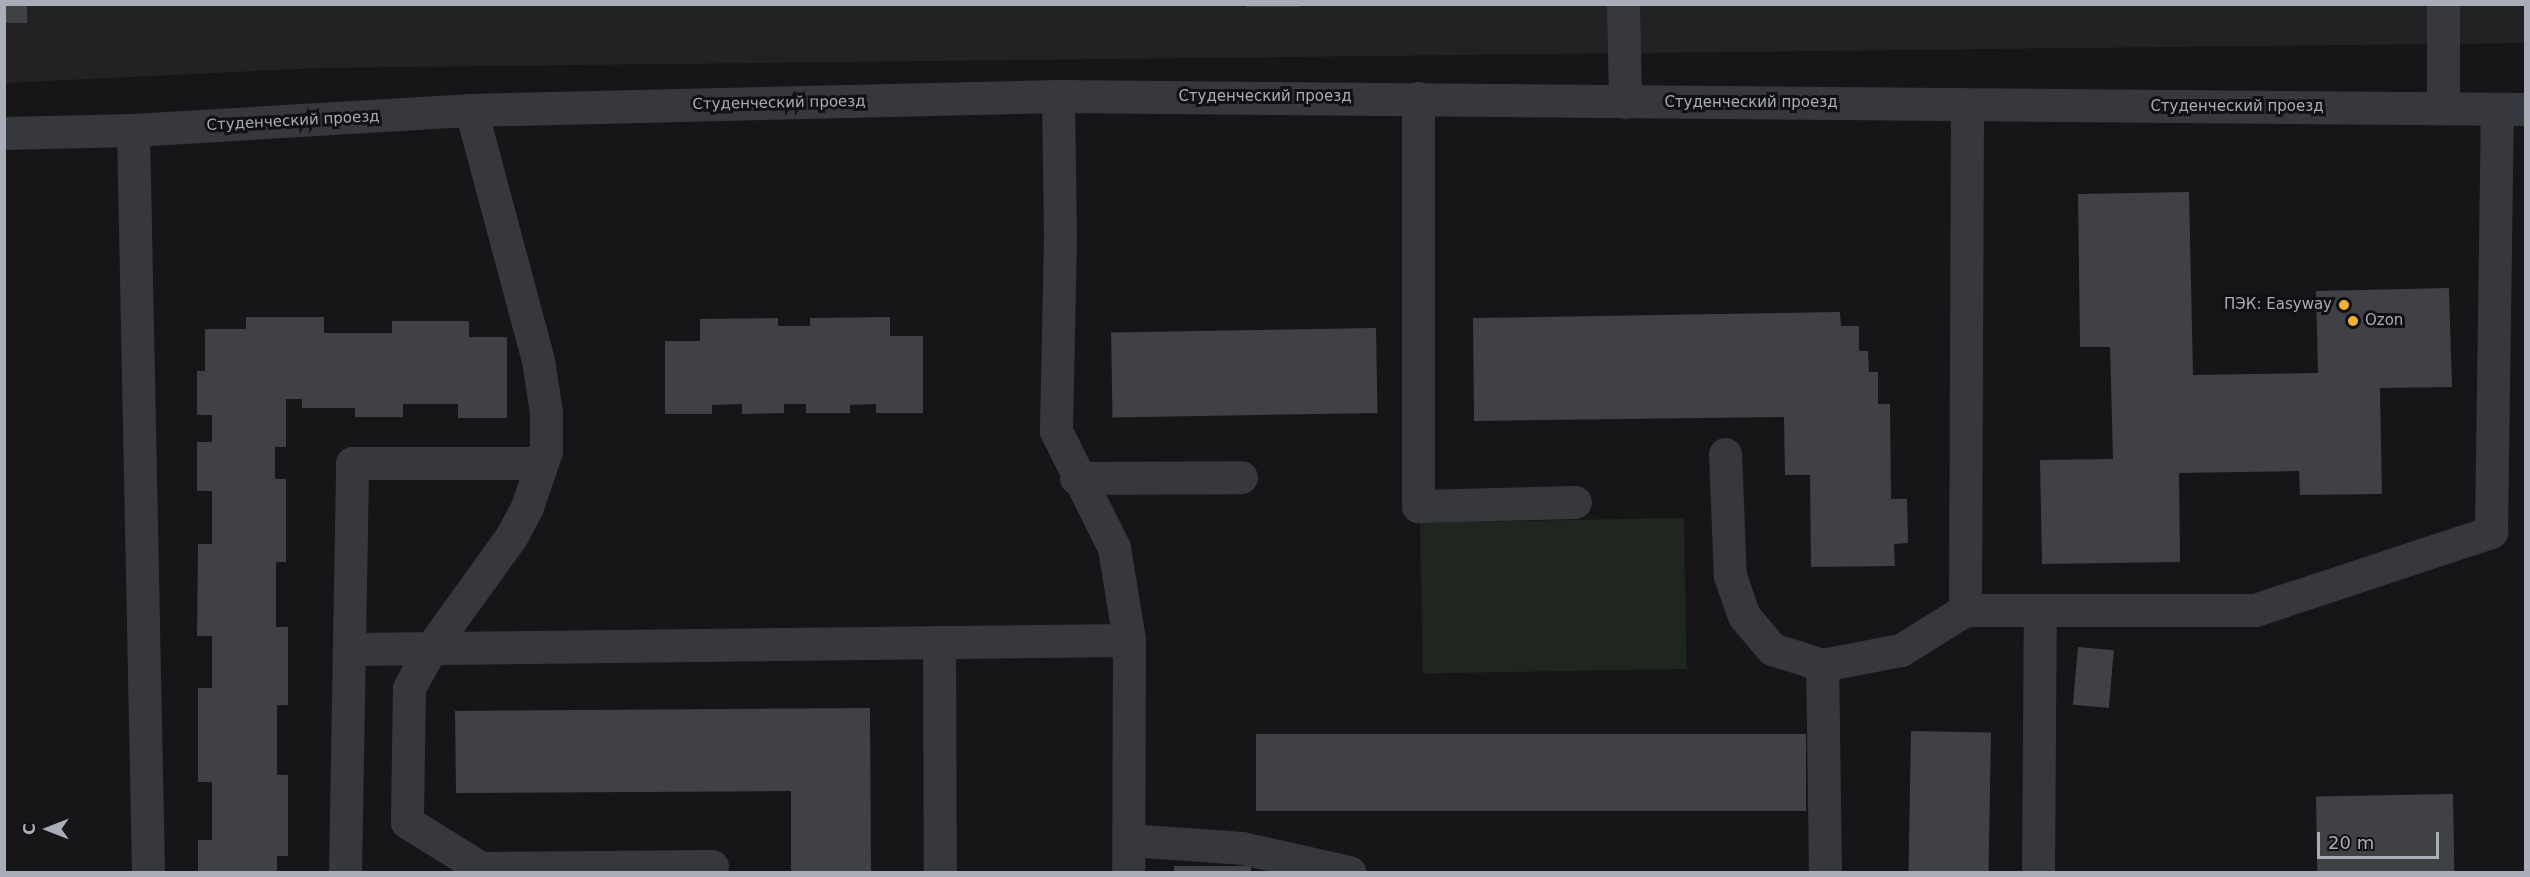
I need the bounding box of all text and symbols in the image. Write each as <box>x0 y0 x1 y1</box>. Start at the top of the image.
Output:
street label: Студенческий проезд <box>1178 88 1352 106</box>
street label: Студенческий проезд <box>692 92 866 114</box>
street label: Студенческий проезд <box>1664 94 1838 112</box>
street label: Студенческий проезд <box>2150 98 2324 116</box>
street label: Студенческий проезд <box>206 107 380 135</box>
place label: ПЭК: Easyway <box>2224 296 2332 314</box>
marker: ПЭК: Easyway <box>2337 298 2351 312</box>
place label: Ozon <box>2365 312 2403 330</box>
marker: Ozon <box>2346 314 2360 328</box>
north arrow <box>18 799 78 859</box>
scale bar <box>2320 820 2442 858</box>
text: С <box>20 823 39 835</box>
text: 20 m <box>2328 832 2374 853</box>

